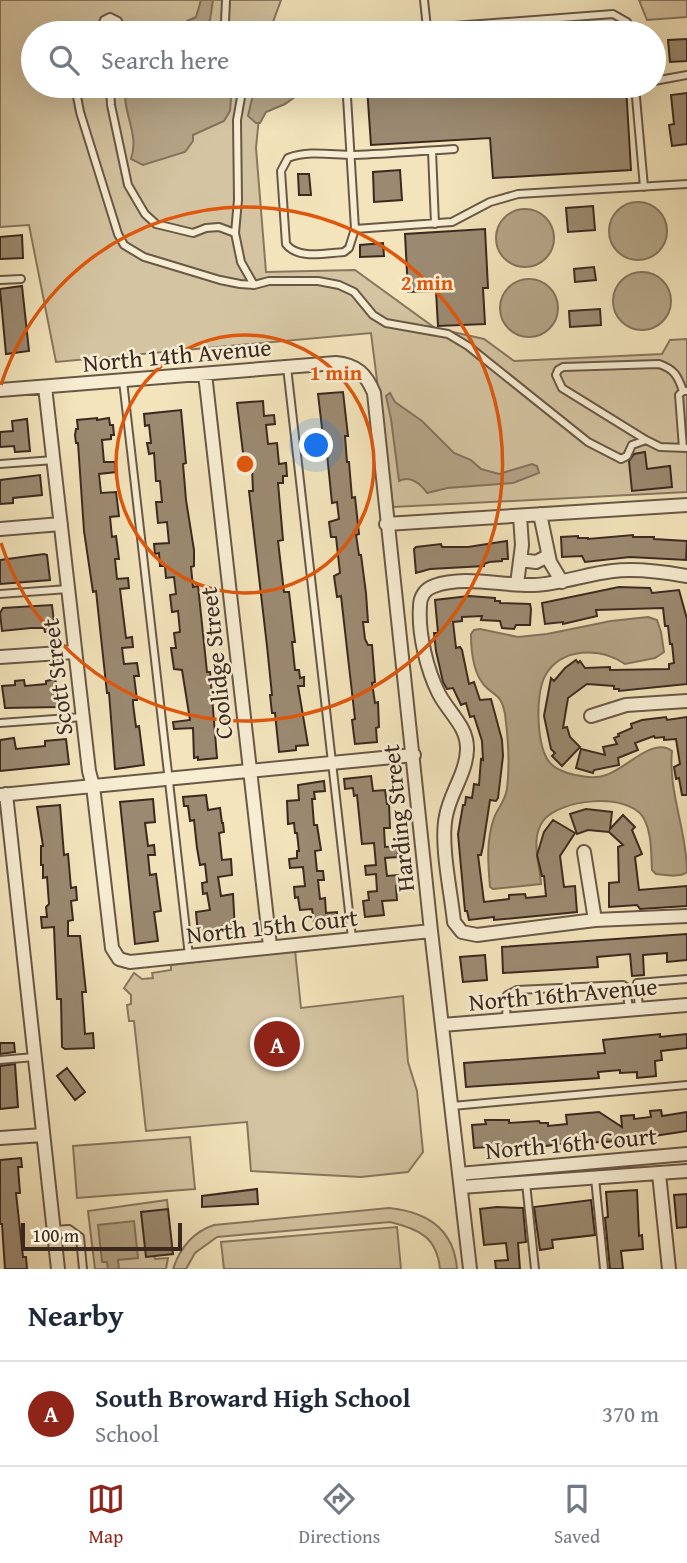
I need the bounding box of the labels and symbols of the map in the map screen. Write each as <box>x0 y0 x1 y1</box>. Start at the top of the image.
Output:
text: 2 min <box>401 267 454 298</box>
street label: North 14th Avenue <box>81 329 273 381</box>
text: 1 min <box>310 357 363 388</box>
your location <box>299 428 333 462</box>
centre of rings <box>233 452 257 476</box>
street label: Coolidge Street <box>191 585 241 741</box>
street label: Scott Street <box>32 616 82 737</box>
street label: Harding Street <box>373 742 423 893</box>
street label: North 15th Court <box>185 900 360 952</box>
street label: North 16th Avenue <box>467 968 659 1020</box>
pin: A <box>254 1018 300 1070</box>
street label: North 16th Court <box>484 1118 659 1168</box>
scale bar <box>21 1220 182 1252</box>

